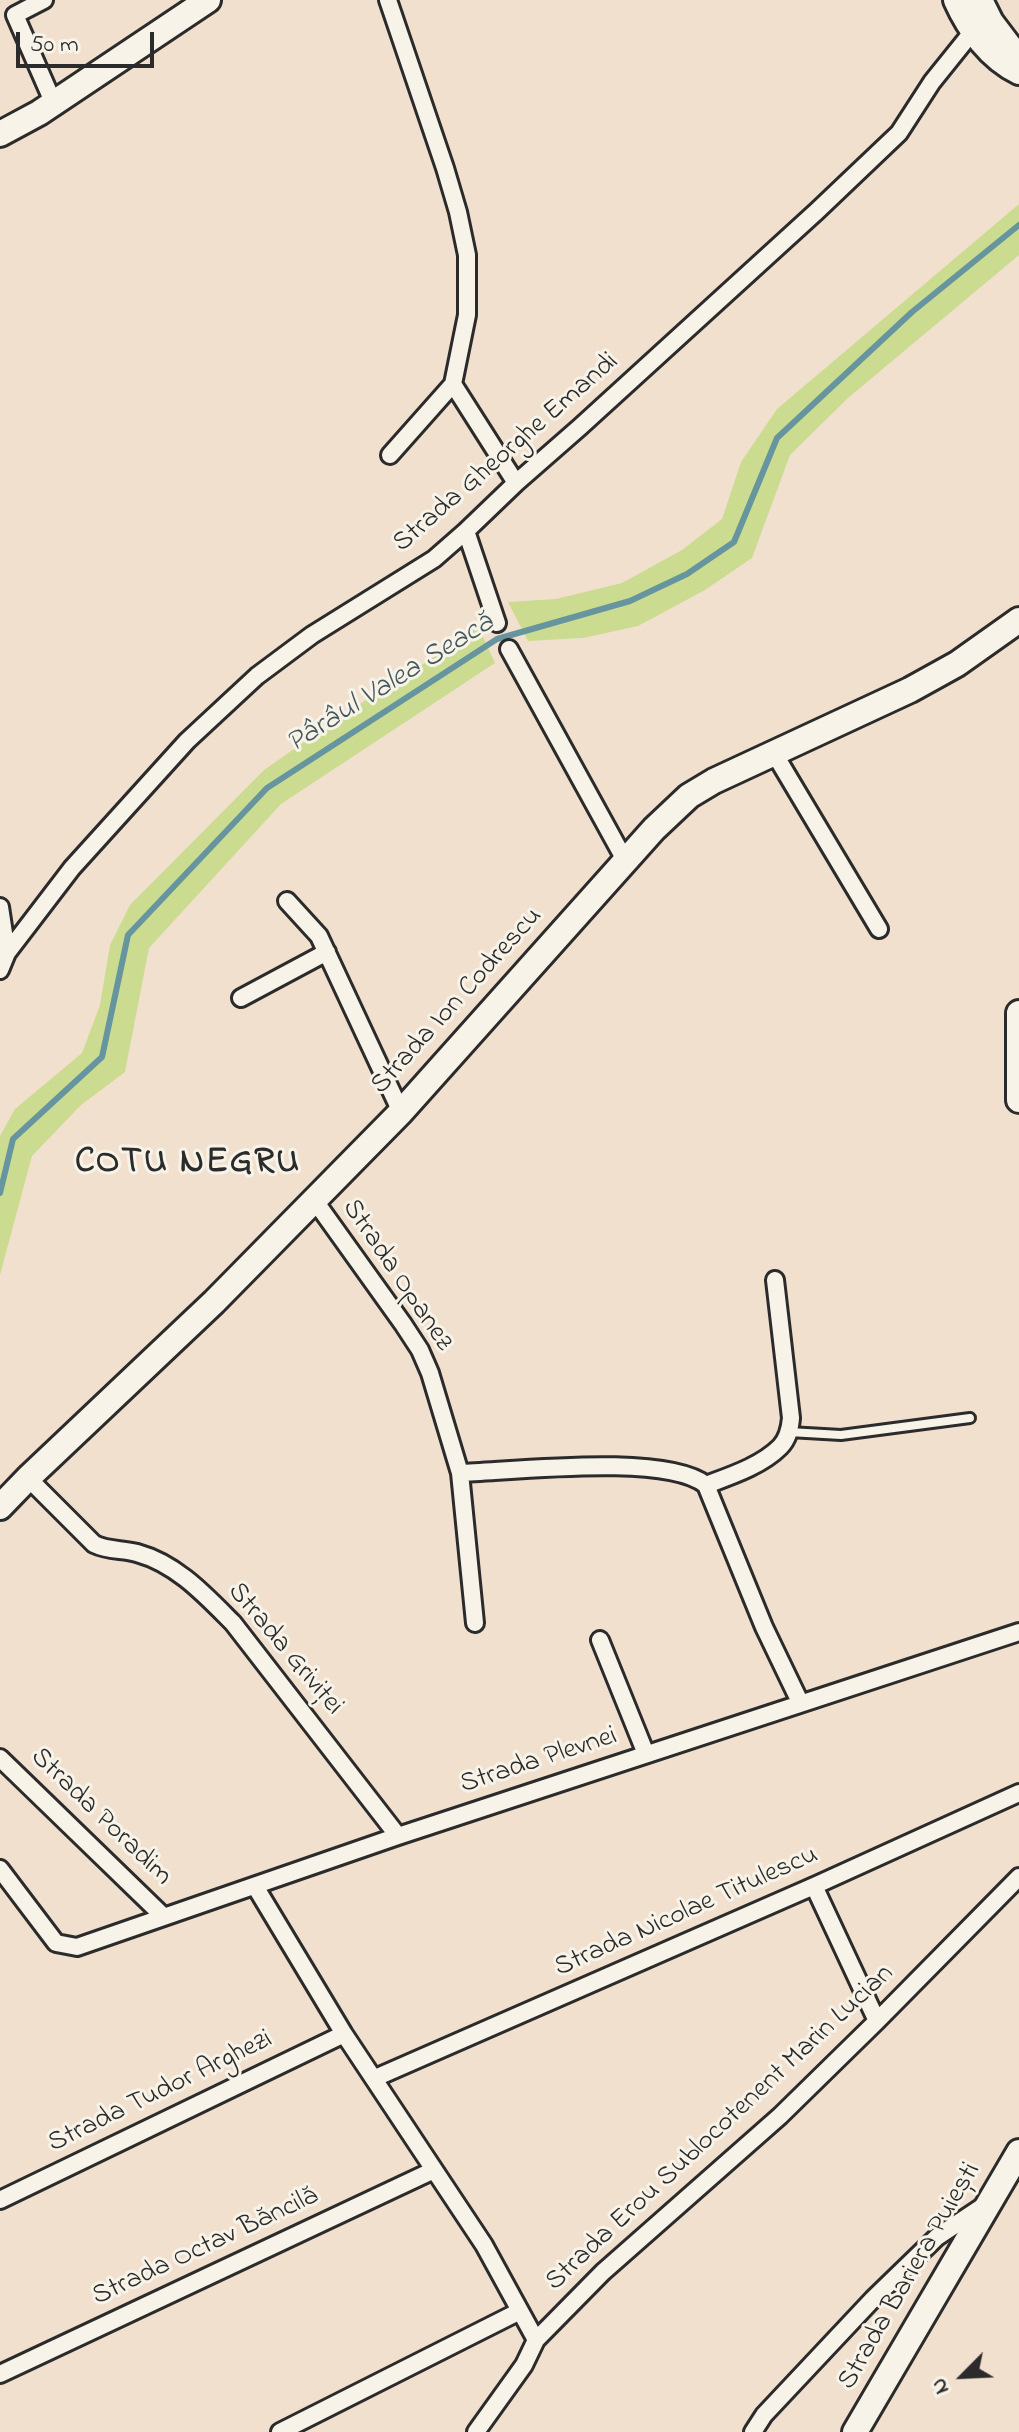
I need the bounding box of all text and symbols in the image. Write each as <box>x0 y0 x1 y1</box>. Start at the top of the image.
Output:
scale bar <box>20 16 158 66</box>
text: 50 m <box>30 28 79 63</box>
street label: Strada Gheorghe Emandi <box>387 347 627 561</box>
water label: Pârâul Valea Seacă <box>281 607 501 763</box>
street label: Strada Ion Codrescu <box>365 901 551 1103</box>
district label: COTU NEGRU <box>75 1143 301 1187</box>
street label: Strada Opanez <box>333 1194 459 1358</box>
street label: Strada Griviței <box>219 1577 349 1723</box>
street label: Strada Plevnei <box>456 1721 622 1803</box>
street label: Strada Poradim <box>22 1742 178 1894</box>
street label: Strada Nicolae Titulescu <box>550 1840 824 1986</box>
street label: Strada Erou Sublocotenent Marin Lucian <box>540 1958 902 2300</box>
street label: Strada Tudor Arghezi <box>43 2024 279 2162</box>
street label: Strada Bariera Puiești <box>832 2157 990 2397</box>
street label: Strada Octav Băncilă <box>88 2181 324 2315</box>
north arrow <box>923 2336 1003 2416</box>
text: N <box>923 2372 959 2399</box>

